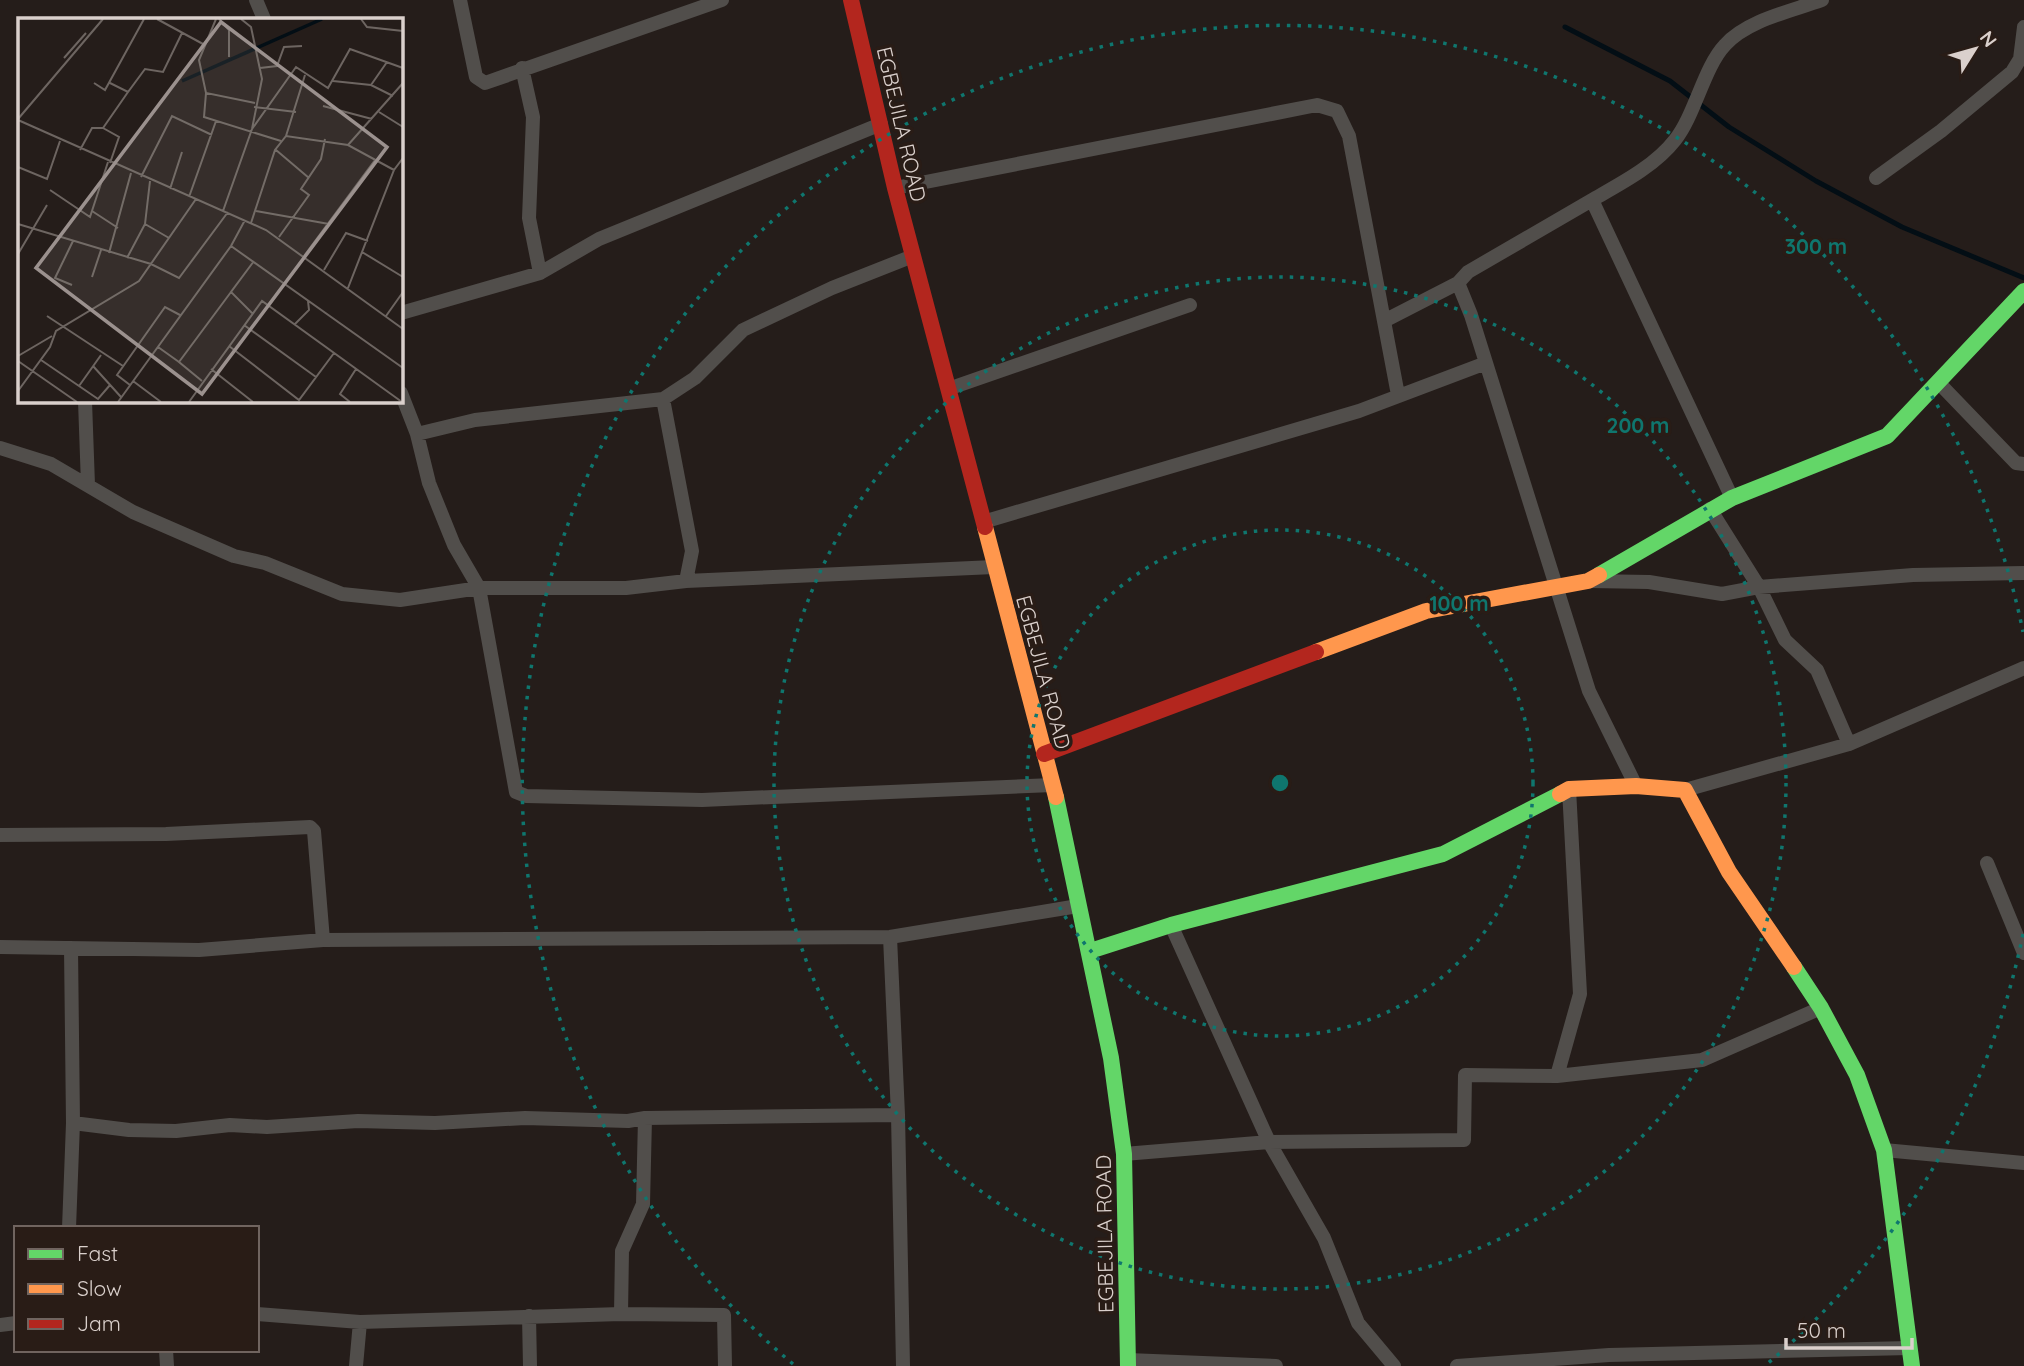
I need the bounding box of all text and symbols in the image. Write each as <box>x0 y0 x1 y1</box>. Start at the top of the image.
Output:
north arrow <box>1940 14 2010 84</box>
inset map <box>18 18 402 402</box>
text: N <box>1975 26 2002 52</box>
street label: EGBEJILA ROAD <box>872 44 932 204</box>
text: 300 m <box>1785 233 1847 259</box>
text: 200 m <box>1607 412 1669 438</box>
text: 100 m <box>1429 590 1489 616</box>
street label: EGBEJILA ROAD <box>1011 592 1077 752</box>
centre of rings <box>1268 771 1292 795</box>
street label: EGBEJILA ROAD <box>1090 1155 1118 1313</box>
legend <box>14 1226 259 1352</box>
text: Fast <box>77 1240 118 1266</box>
text: Slow <box>77 1275 122 1301</box>
scale bar <box>1786 1306 1912 1350</box>
text: Jam <box>77 1310 121 1336</box>
text: 50 m <box>1797 1317 1846 1343</box>

